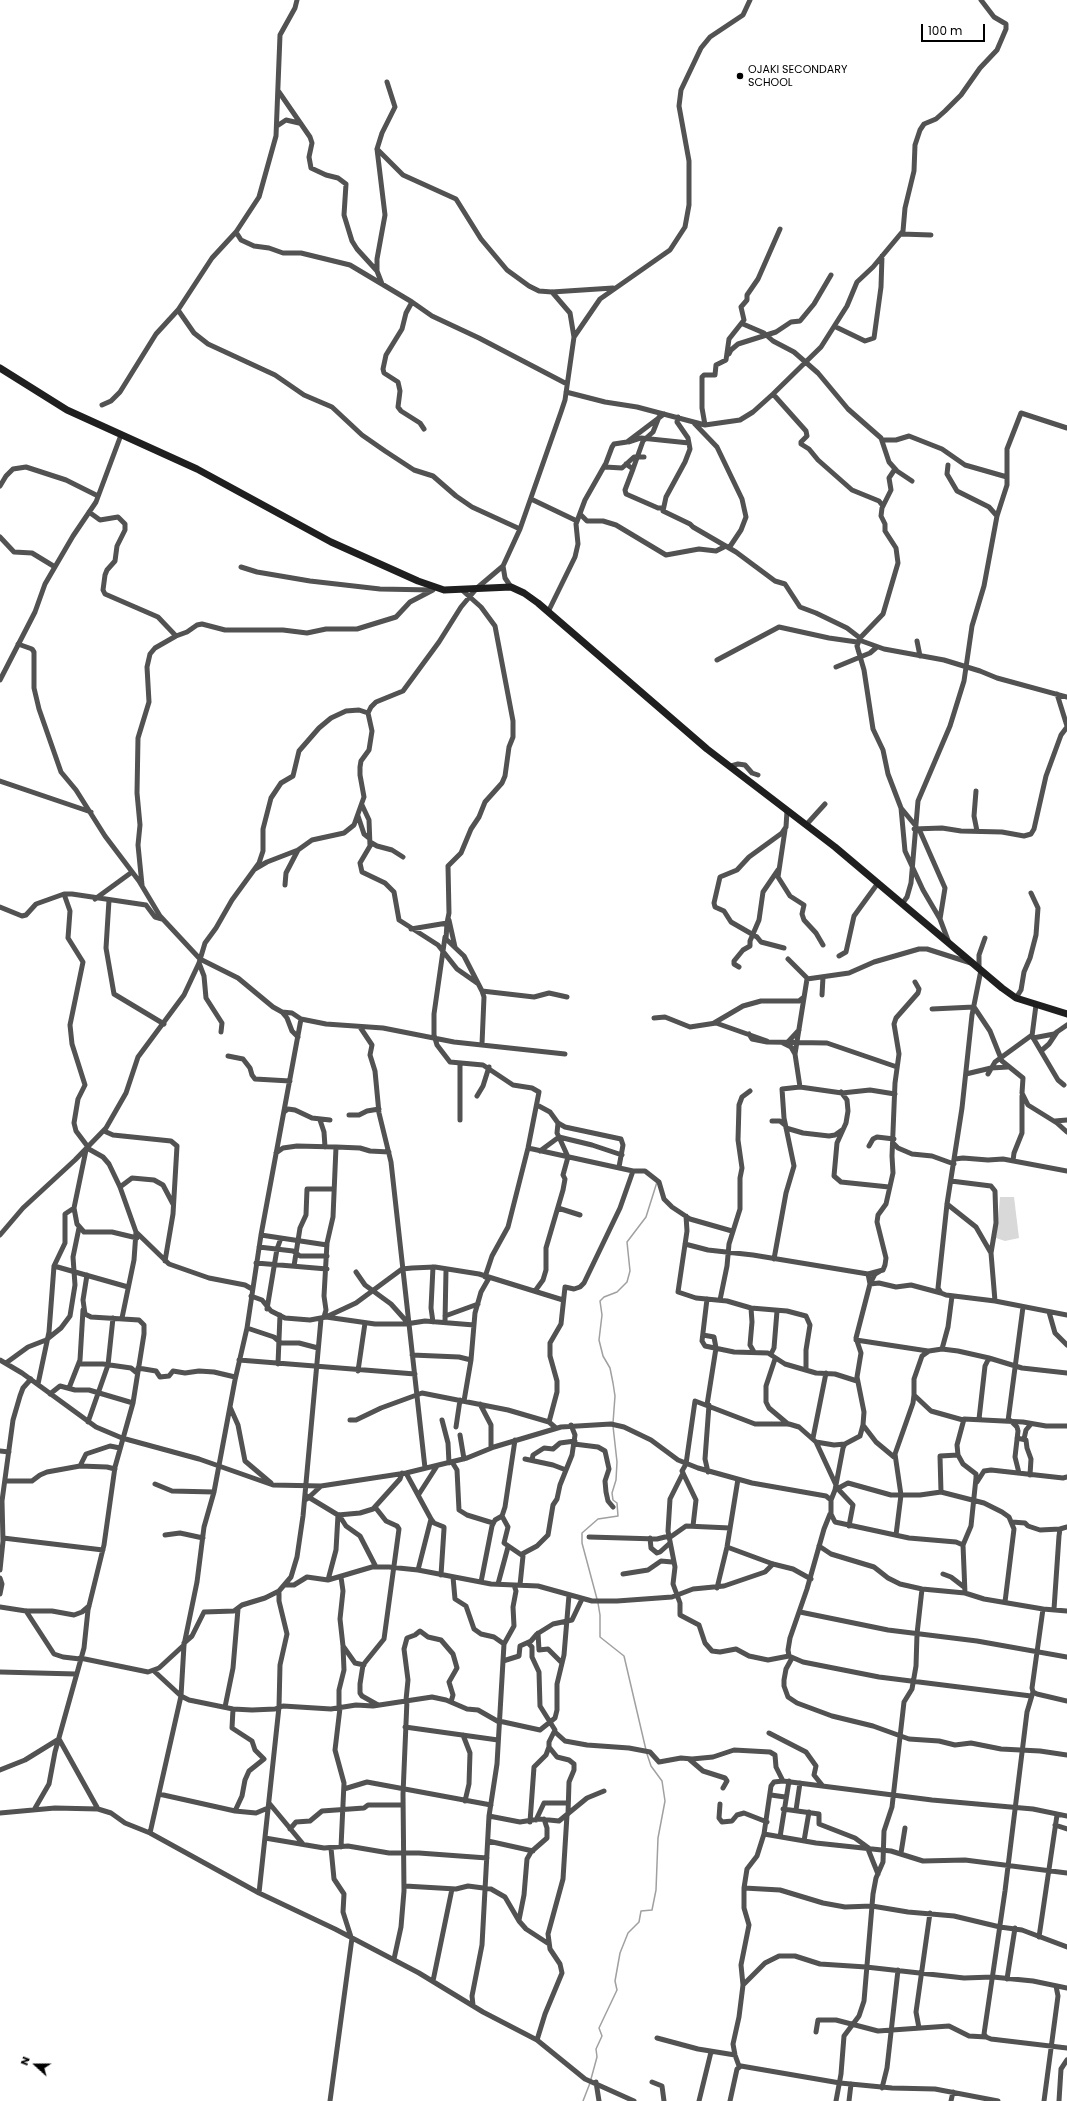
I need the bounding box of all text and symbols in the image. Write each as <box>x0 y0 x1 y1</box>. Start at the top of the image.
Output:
scale bar <box>923 16 987 42</box>
text: 100 m <box>928 22 962 39</box>
place label: OJAKI SECONDARY SCHOOL <box>748 63 847 89</box>
marker: OJAKI SECONDARY SCHOOL <box>735 71 745 81</box>
north arrow <box>16 2045 56 2085</box>
text: N <box>16 2054 34 2067</box>

